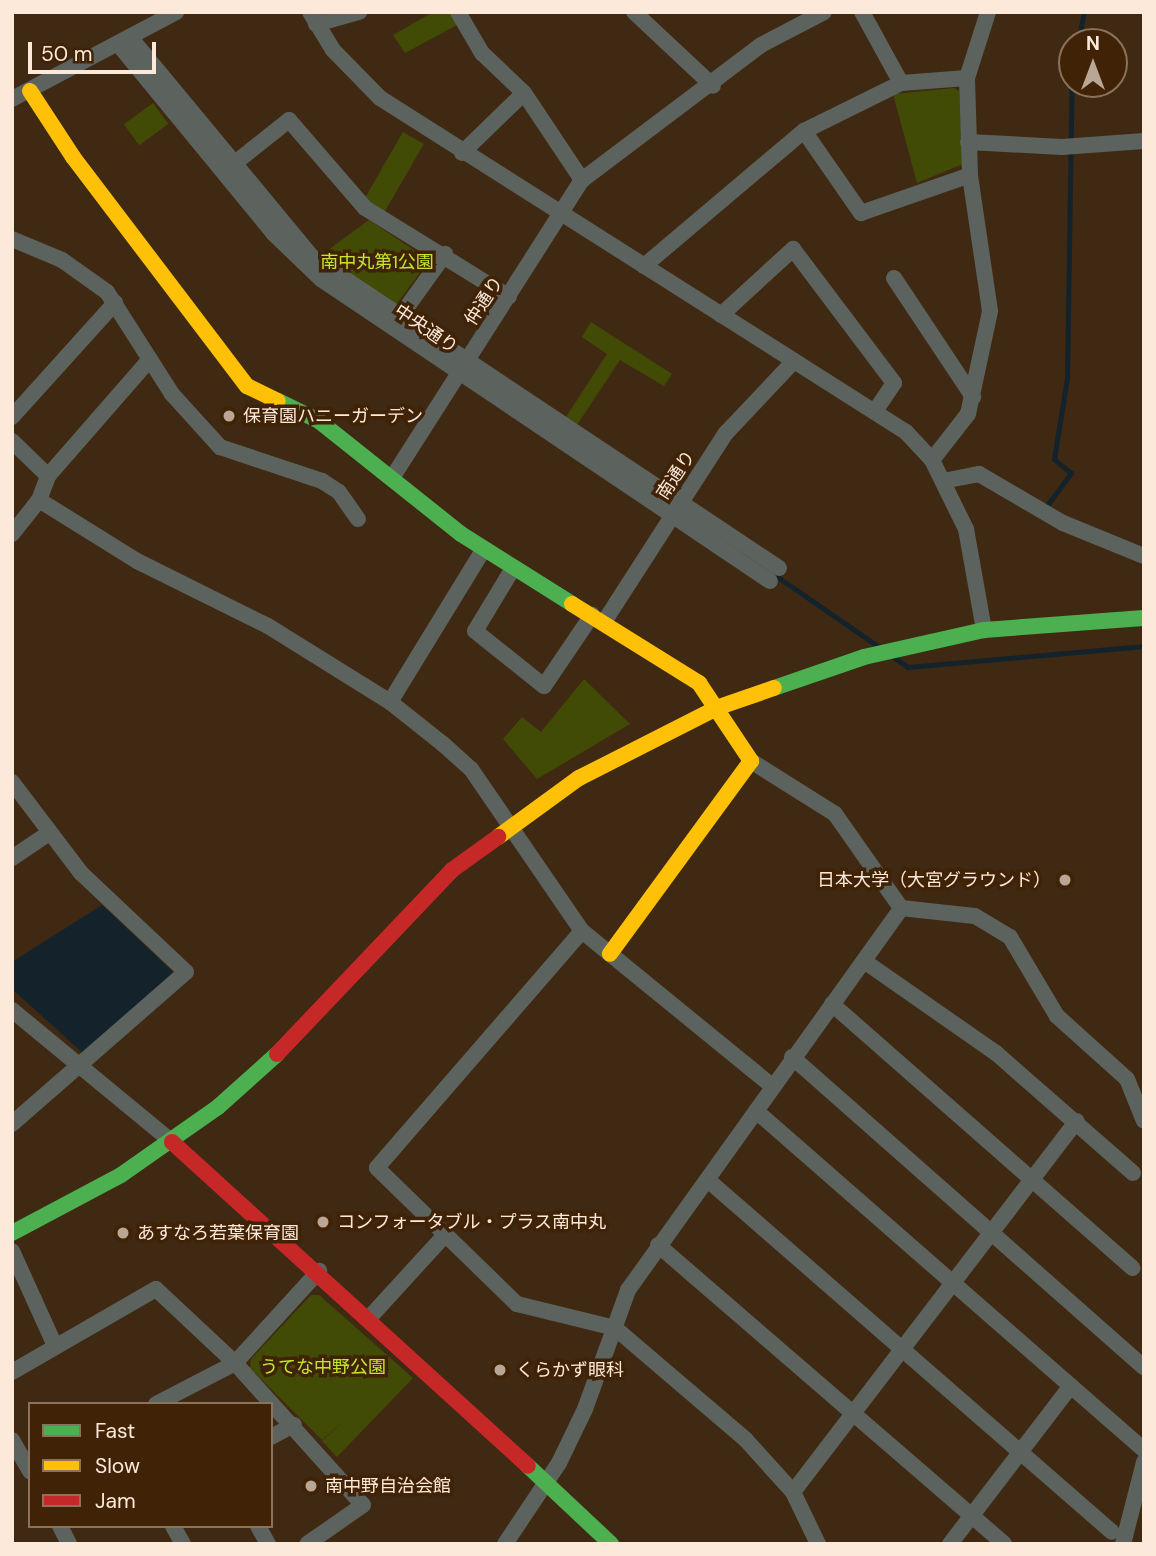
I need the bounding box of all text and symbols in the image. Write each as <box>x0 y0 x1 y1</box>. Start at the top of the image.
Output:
scale bar <box>32 28 159 72</box>
north arrow <box>1058 28 1128 98</box>
text: N <box>1086 31 1100 56</box>
text: 50 m <box>41 40 92 68</box>
park label: 南中丸第1公園 <box>320 251 434 273</box>
street label: 仲通り <box>460 272 508 330</box>
street label: 中央通り <box>390 300 462 358</box>
place label: 保育園ハニーガーデン <box>243 405 423 427</box>
marker: 保育園ハニーガーデン <box>221 408 237 424</box>
street label: 南通り <box>652 446 700 504</box>
place label: 日本大学（大宮グラウンド） <box>817 869 1051 891</box>
marker: 日本大学（大宮グラウンド） <box>1057 872 1073 888</box>
place label: コンフォータブル・プラス南中丸 <box>337 1211 607 1233</box>
marker: コンフォータブル・プラス南中丸 <box>315 1214 331 1230</box>
place label: あすなろ若葉保育園 <box>137 1222 299 1244</box>
marker: あすなろ若葉保育園 <box>115 1225 131 1241</box>
park label: うてな中野公園 <box>260 1356 386 1378</box>
place label: くらかず眼科 <box>516 1359 624 1381</box>
marker: くらかず眼科 <box>490 1360 510 1380</box>
legend <box>28 1402 273 1528</box>
text: Fast <box>95 1417 135 1445</box>
text: Slow <box>95 1452 140 1480</box>
place label: 南中野自治会館 <box>325 1475 451 1497</box>
marker: 南中野自治会館 <box>303 1478 319 1494</box>
text: Jam <box>95 1487 136 1515</box>

